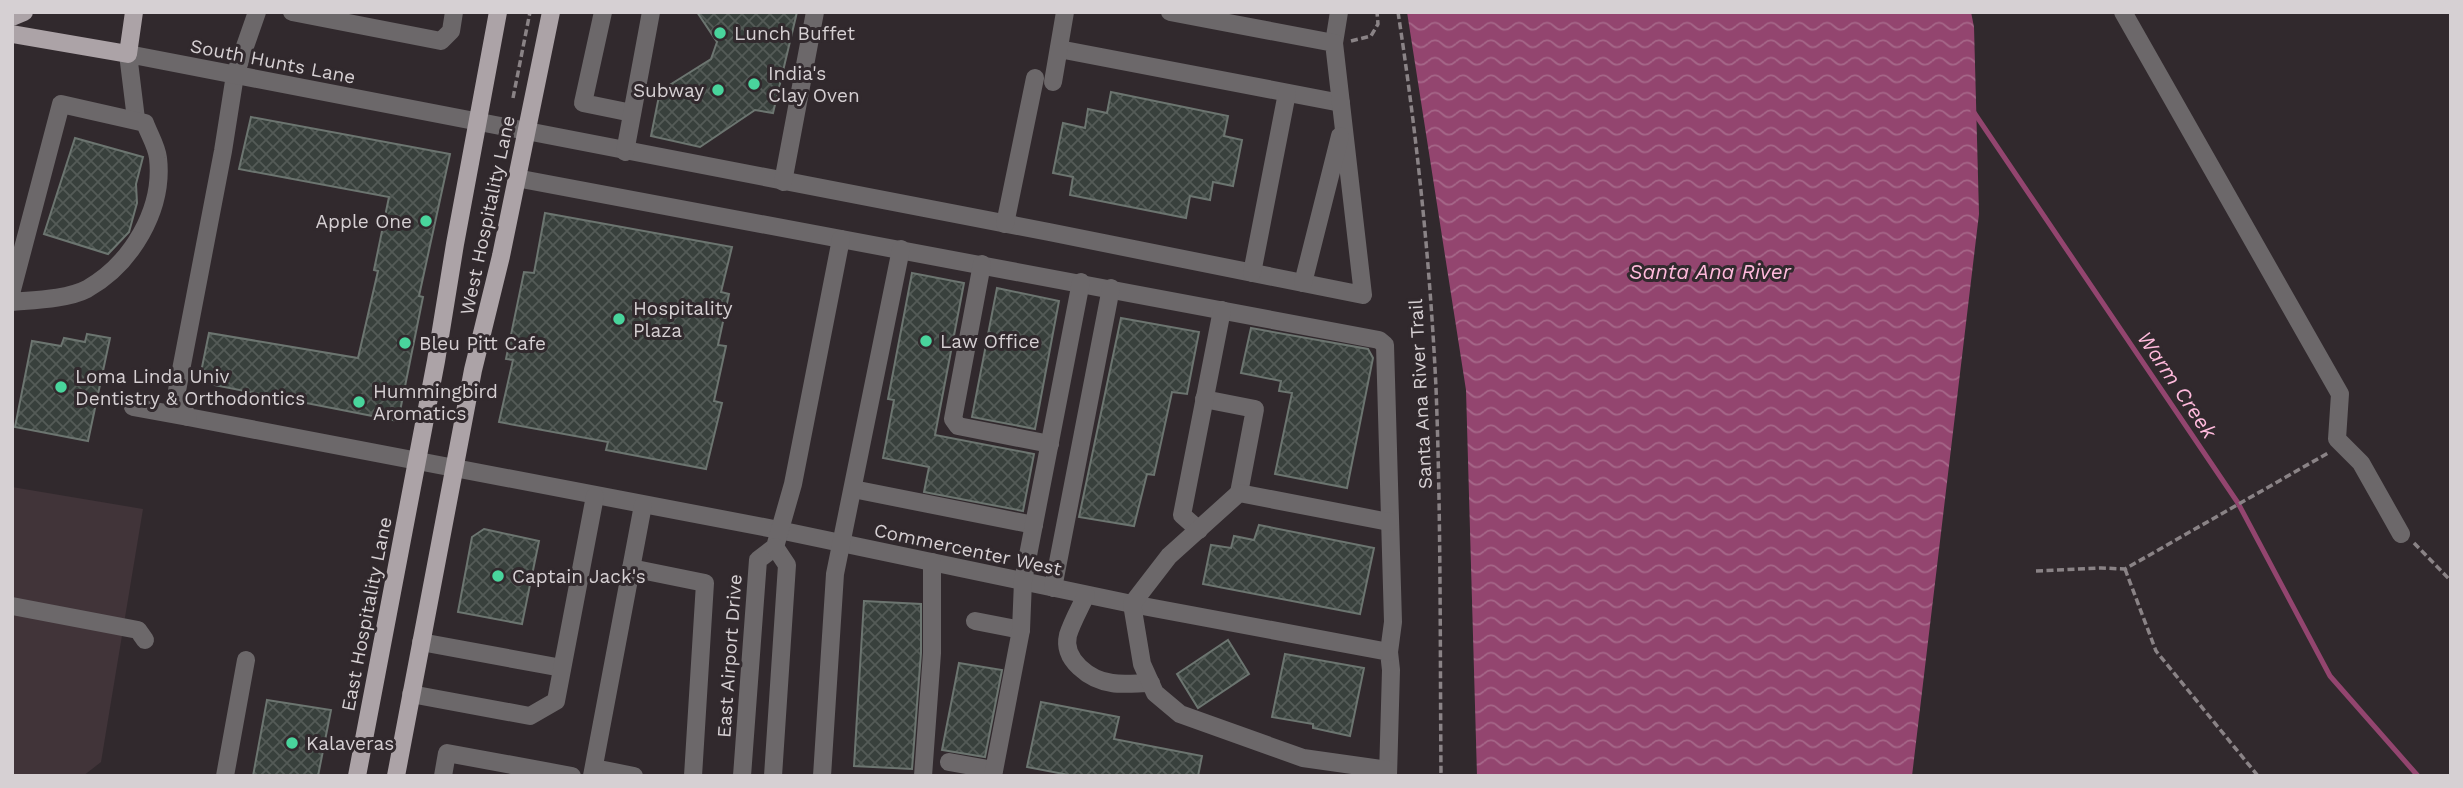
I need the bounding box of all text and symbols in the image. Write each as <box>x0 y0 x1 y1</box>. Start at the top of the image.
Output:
place label: Lunch Buffet <box>734 22 855 45</box>
marker: Lunch Buffet <box>712 25 728 41</box>
street label: South Hunts Lane <box>188 34 358 89</box>
place label: India's Clay Oven <box>768 62 860 107</box>
marker: India's Clay Oven <box>746 76 762 92</box>
place label: Subway <box>633 79 704 102</box>
marker: Subway <box>710 82 726 98</box>
street label: West Hospitality Lane <box>455 113 520 317</box>
place label: Apple One <box>316 210 412 233</box>
marker: Apple One <box>418 213 434 229</box>
water label: Santa Ana River <box>1629 259 1792 284</box>
place label: Hospitality Plaza <box>633 297 733 342</box>
street label: Santa Ana River Trail <box>1404 298 1437 490</box>
marker: Hospitality Plaza <box>611 311 627 327</box>
water label: Warm Creek <box>2132 326 2223 444</box>
place label: Law Office <box>940 330 1040 353</box>
place label: Bleu Pitt Cafe <box>419 332 546 355</box>
marker: Law Office <box>918 333 934 349</box>
marker: Bleu Pitt Cafe <box>397 335 413 351</box>
place label: Loma Linda Univ Dentistry & Orthodontics <box>75 365 305 410</box>
marker: Loma Linda Univ Dentistry & Orthodontics <box>53 379 69 395</box>
place label: Hummingbird Aromatics <box>373 380 498 425</box>
marker: Hummingbird Aromatics <box>351 394 367 410</box>
street label: East Hospitality Lane <box>336 515 397 713</box>
street label: Commercenter West <box>872 518 1064 581</box>
place label: Captain Jack's <box>512 565 646 588</box>
marker: Captain Jack's <box>490 568 506 584</box>
street label: East Airport Drive <box>712 573 747 739</box>
place label: Kalaveras <box>306 732 394 755</box>
marker: Kalaveras <box>284 735 300 751</box>

